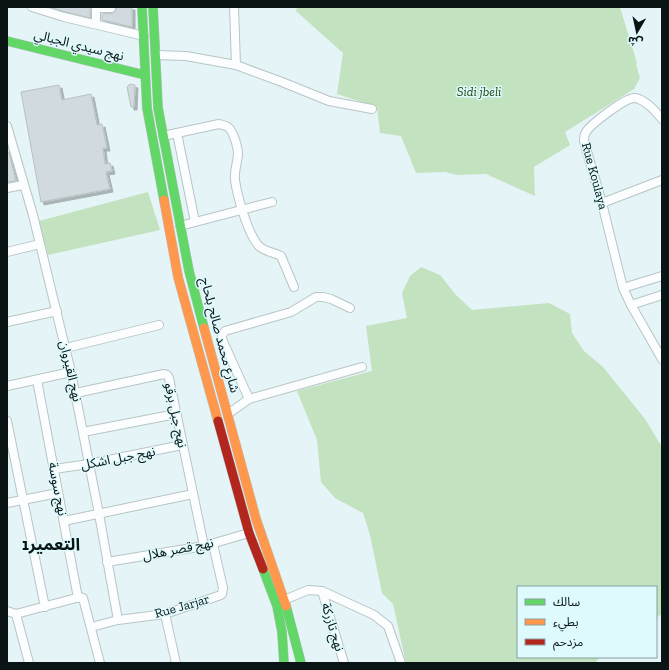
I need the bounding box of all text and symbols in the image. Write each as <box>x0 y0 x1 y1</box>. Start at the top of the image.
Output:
north arrow <box>617 12 657 52</box>
street label: نهج سيدي الجبالي <box>32 27 126 66</box>
text: ش <box>627 34 644 49</box>
park label: Sidi jbeli <box>457 84 501 99</box>
street label: Rue Koulaya <box>579 141 611 212</box>
street label: شارع محمد صالح بلحاج <box>194 276 243 395</box>
street label: نهج القيروان <box>54 339 85 404</box>
street label: نهج جبل برقو <box>159 381 190 450</box>
street label: نهج جبل اشكل <box>80 443 157 476</box>
street label: نهج سوسة <box>43 461 71 518</box>
district label: التعمير1 <box>22 534 80 554</box>
street label: نهج قصر هلال <box>141 535 215 566</box>
legend <box>517 586 657 658</box>
street label: Rue Jarjar <box>153 591 211 622</box>
text: سالك <box>553 595 580 609</box>
street label: نهج تازركة <box>316 601 347 654</box>
text: بطيء <box>553 615 579 632</box>
text: مزدحم <box>553 635 583 651</box>

